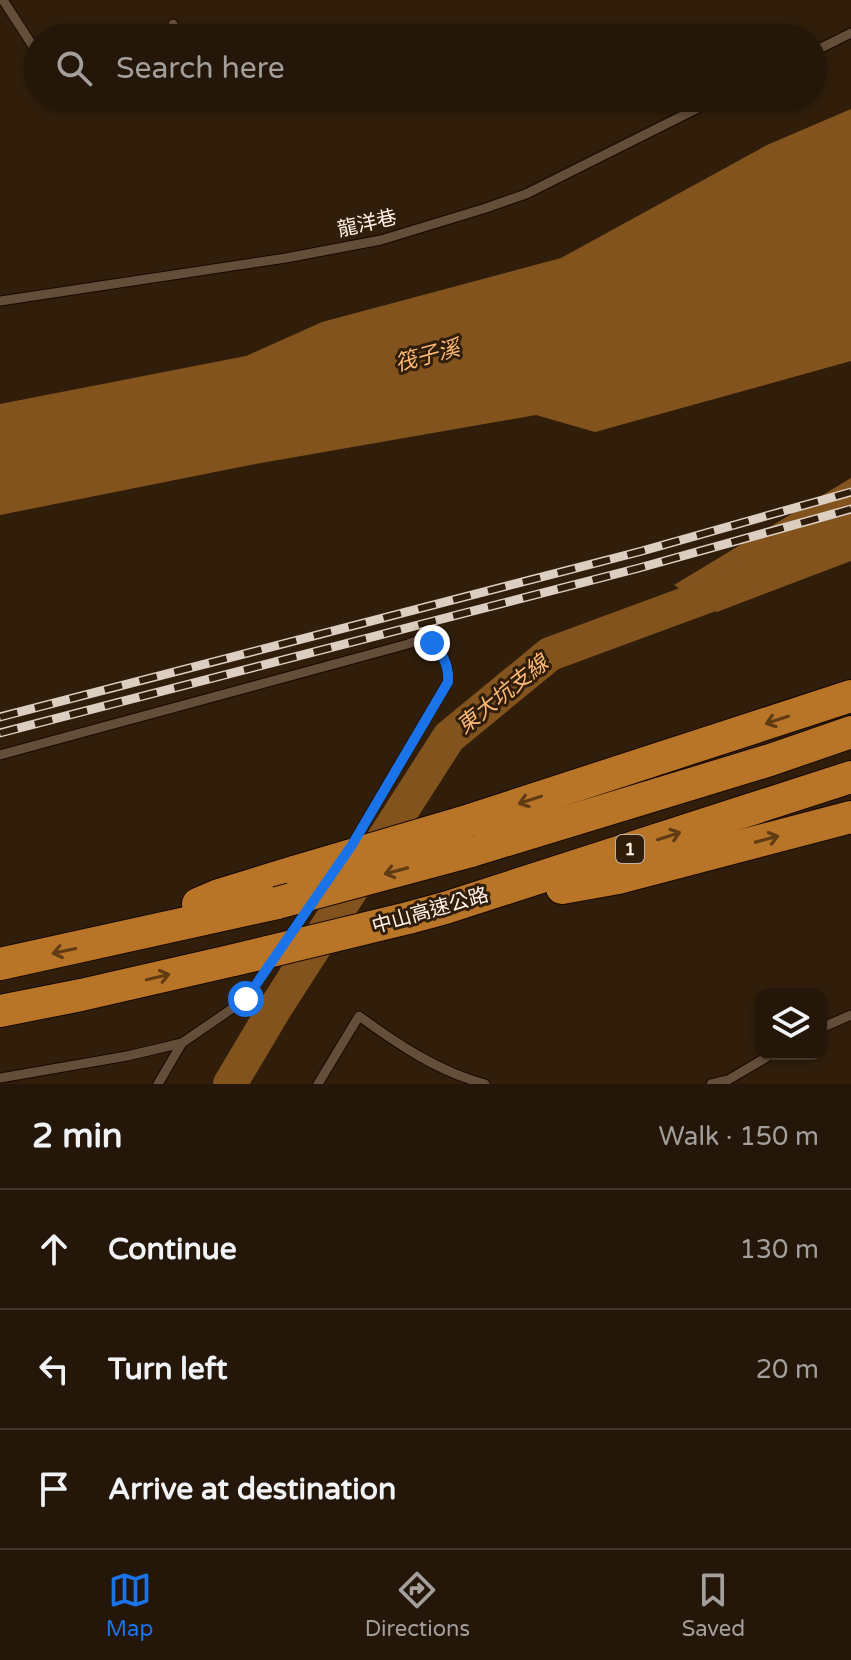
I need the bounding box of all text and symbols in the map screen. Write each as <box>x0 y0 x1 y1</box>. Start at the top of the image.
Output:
search box <box>24 24 827 112</box>
icon: search <box>52 46 96 90</box>
text: Search here <box>116 50 285 87</box>
street label: 龍洋巷 <box>335 206 399 242</box>
water label: 筏子溪 <box>392 334 465 377</box>
route end <box>414 625 450 661</box>
water label: 東大坑支線 <box>452 648 556 739</box>
one-way arrow <box>764 713 789 728</box>
one-way arrow <box>517 794 542 809</box>
one-way arrow <box>656 828 682 843</box>
one-way arrow <box>754 831 780 846</box>
road number: 1 <box>616 835 644 863</box>
one-way arrow <box>384 864 410 879</box>
street label: 中山高速公路 <box>369 883 491 939</box>
one-way arrow <box>52 944 77 959</box>
one-way arrow <box>145 969 171 984</box>
route start <box>228 981 264 1017</box>
map controls <box>755 988 827 1060</box>
button: layers <box>755 988 827 1060</box>
text: 2 min <box>32 1116 123 1157</box>
text: Walk · 150 m <box>659 1121 819 1152</box>
icon: ahead <box>32 1227 76 1271</box>
text: Continue <box>108 1231 237 1268</box>
text: 130 m <box>739 1234 819 1265</box>
icon: left <box>32 1347 76 1391</box>
text: Turn left <box>108 1351 227 1388</box>
text: 20 m <box>756 1354 819 1385</box>
icon: arrive <box>32 1467 76 1511</box>
text: Arrive at destination <box>108 1471 396 1508</box>
tab: Map <box>106 1568 153 1642</box>
tab: Directions <box>365 1568 470 1642</box>
tab: Saved <box>682 1568 745 1642</box>

